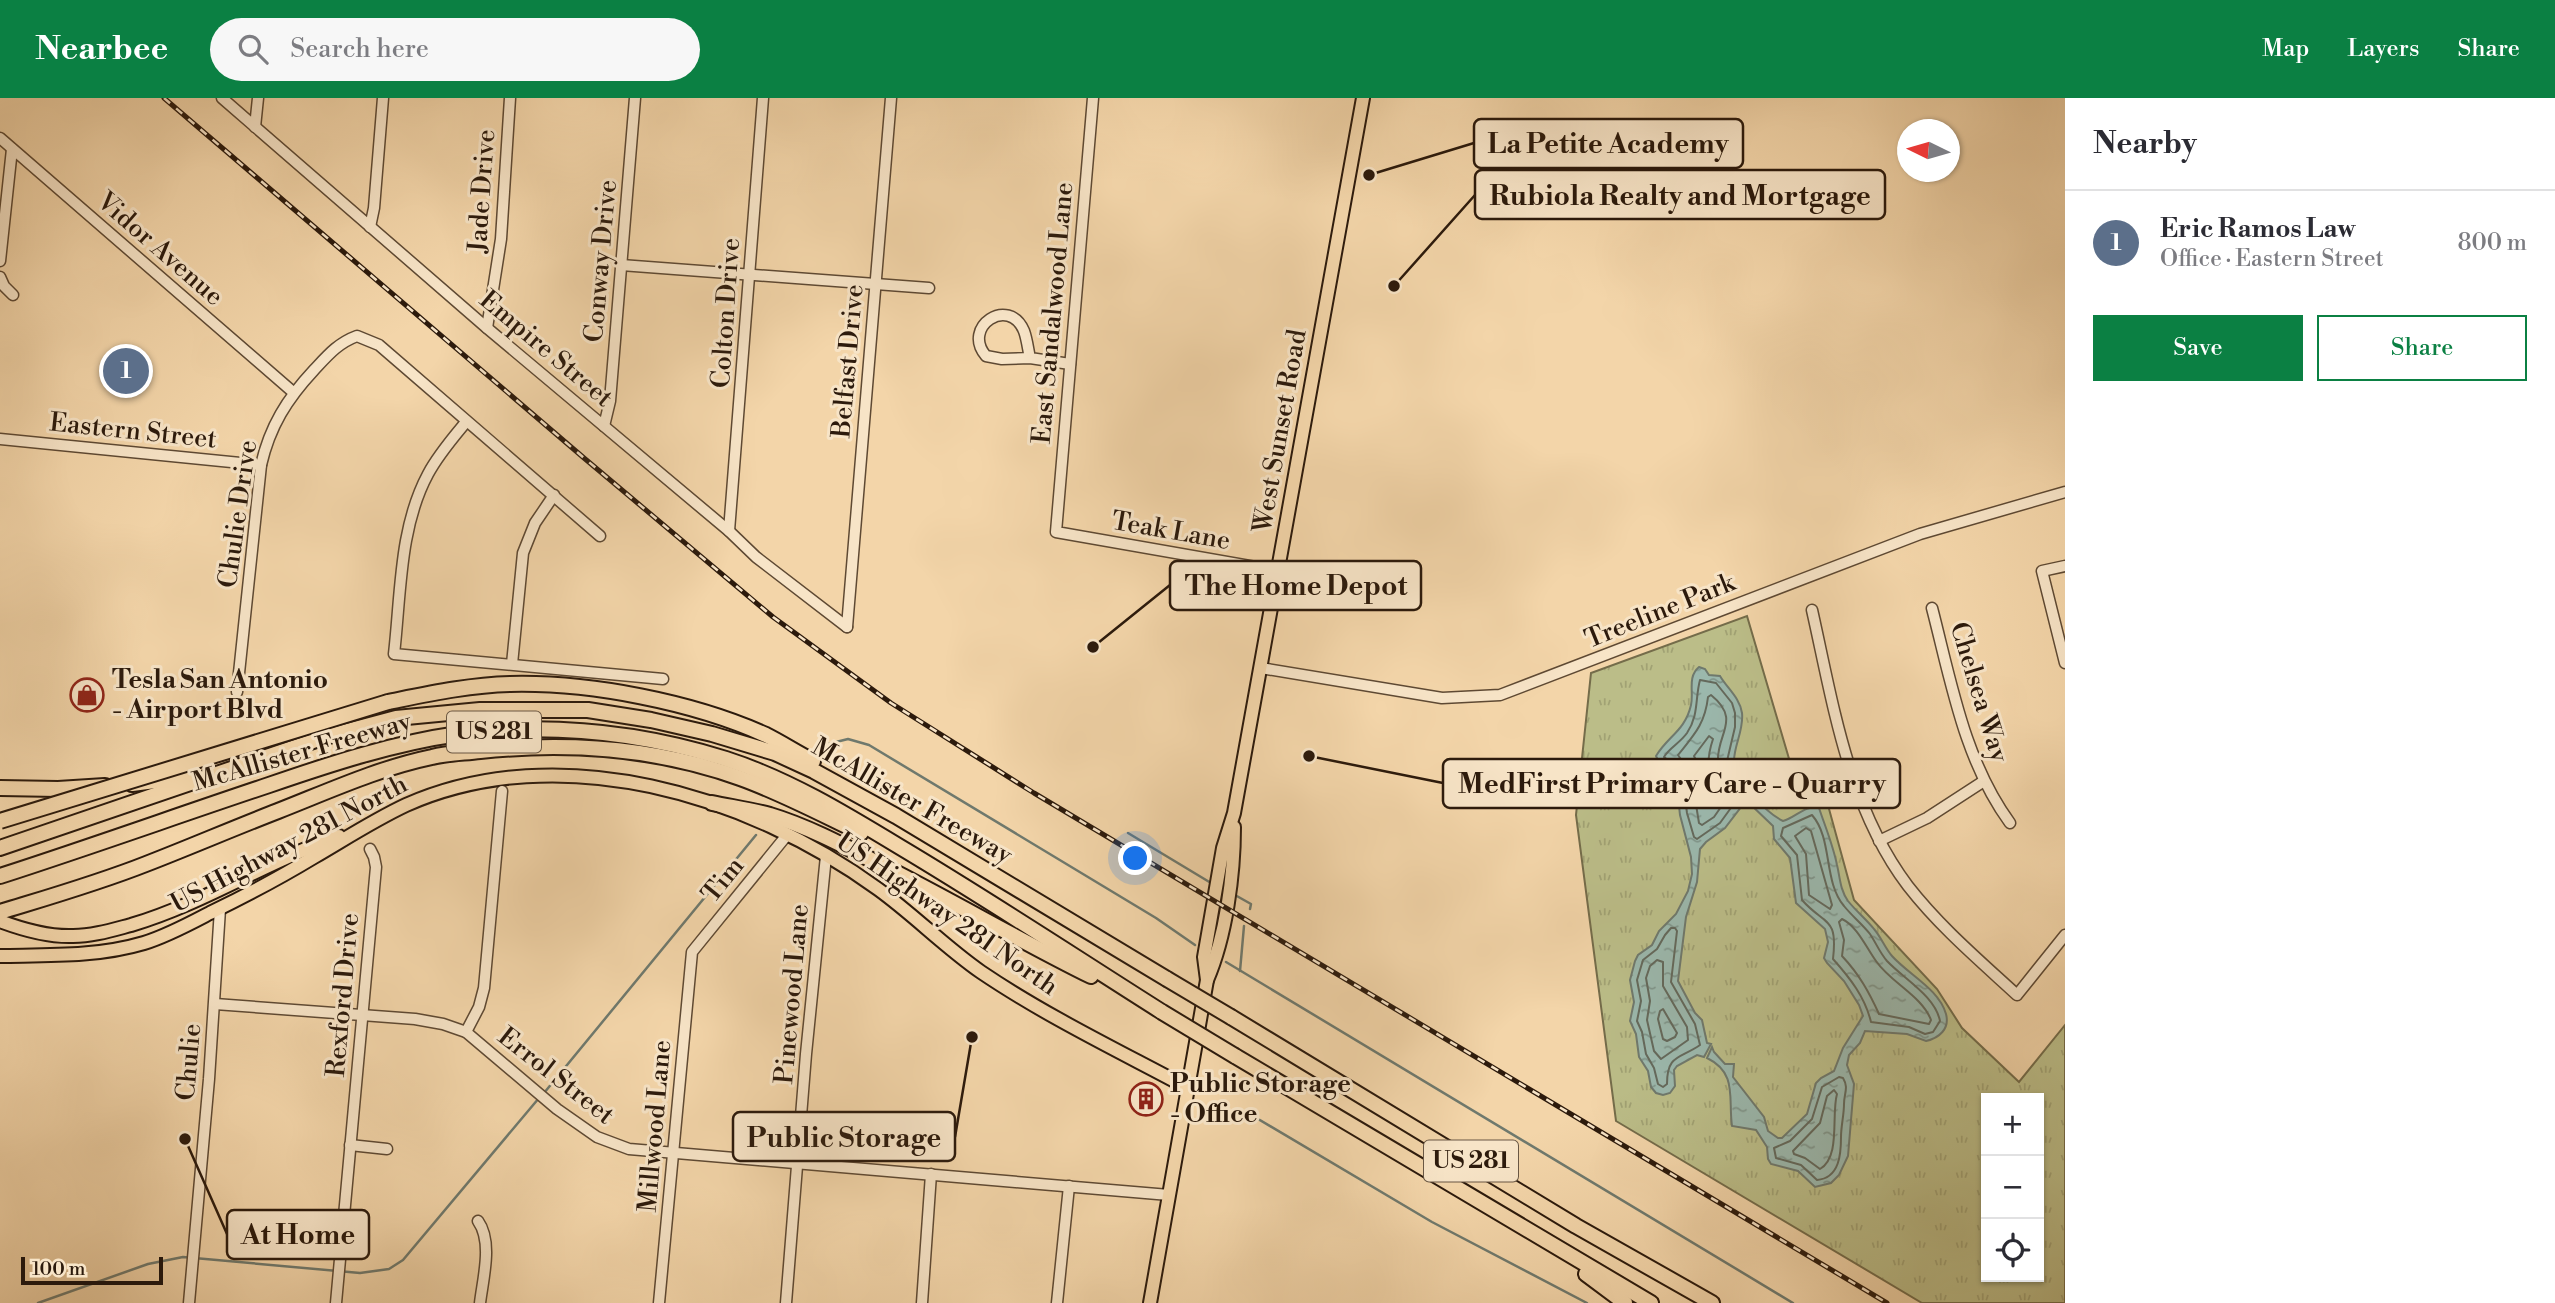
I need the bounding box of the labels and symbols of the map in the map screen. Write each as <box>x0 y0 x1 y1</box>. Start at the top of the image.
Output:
callout: La Petite Academy <box>1474 119 1743 168</box>
north arrow <box>1897 119 1960 182</box>
text: La Petite Academy <box>1487 127 1730 162</box>
street label: Jade Drive <box>462 128 502 255</box>
callout: Rubiola Realty and Mortgage <box>1475 170 1885 219</box>
street label: Conway Drive <box>578 178 624 344</box>
text: Rubiola Realty and Mortgage <box>1489 179 1871 214</box>
street label: East Sandalwood Lane <box>1026 181 1080 445</box>
street label: Vidor Avenue <box>89 185 230 313</box>
street label: Colton Drive <box>705 237 747 389</box>
street label: Belfast Drive <box>825 283 871 440</box>
street label: Empire Street <box>473 284 619 414</box>
street label: West Sunset Road <box>1246 327 1314 536</box>
pin: 1 <box>103 345 149 397</box>
street label: Eastern Street <box>48 406 218 456</box>
street label: Chulie Drive <box>212 438 264 590</box>
street label: Teak Lane <box>1109 505 1233 557</box>
callout: The Home Depot <box>1170 561 1421 610</box>
street label: Treeline Park <box>1580 566 1741 656</box>
text: The Home Depot <box>1185 569 1408 604</box>
street label: Chelsea Way <box>1943 618 2016 766</box>
place label: Tesla San Antonio - Airport Blvd <box>112 664 328 726</box>
shop icon: Tesla San Antonio - Airport Blvd <box>68 676 106 714</box>
street label: McAllister Freeway <box>189 705 415 799</box>
road number: US 281 <box>447 712 541 752</box>
street label: McAllister Freeway <box>806 731 1018 872</box>
callout: MedFirst Primary Care - Quarry <box>1443 759 1900 808</box>
text: MedFirst Primary Care - Quarry <box>1458 767 1887 802</box>
street label: US Highway 281 North <box>165 768 413 920</box>
street label: US Highway 281 North <box>830 825 1064 1003</box>
your location <box>1118 841 1152 875</box>
street label: Tim <box>695 851 751 909</box>
street label: Pinewood Lane <box>768 902 816 1086</box>
street label: Rexford Drive <box>320 912 366 1078</box>
street label: Errol Street <box>491 1021 621 1131</box>
street label: Chulie <box>170 1022 208 1102</box>
street label: Millwood Lane <box>632 1038 678 1214</box>
place label: Public Storage - Office <box>1170 1068 1351 1130</box>
building icon: Public Storage - Office <box>1127 1080 1165 1118</box>
callout: Public Storage <box>733 1112 955 1161</box>
text: Public Storage <box>747 1121 941 1156</box>
road number: US 281 <box>1424 1140 1518 1182</box>
callout: At Home <box>227 1210 369 1259</box>
text: At Home <box>240 1218 355 1253</box>
scale bar <box>21 1254 163 1286</box>

